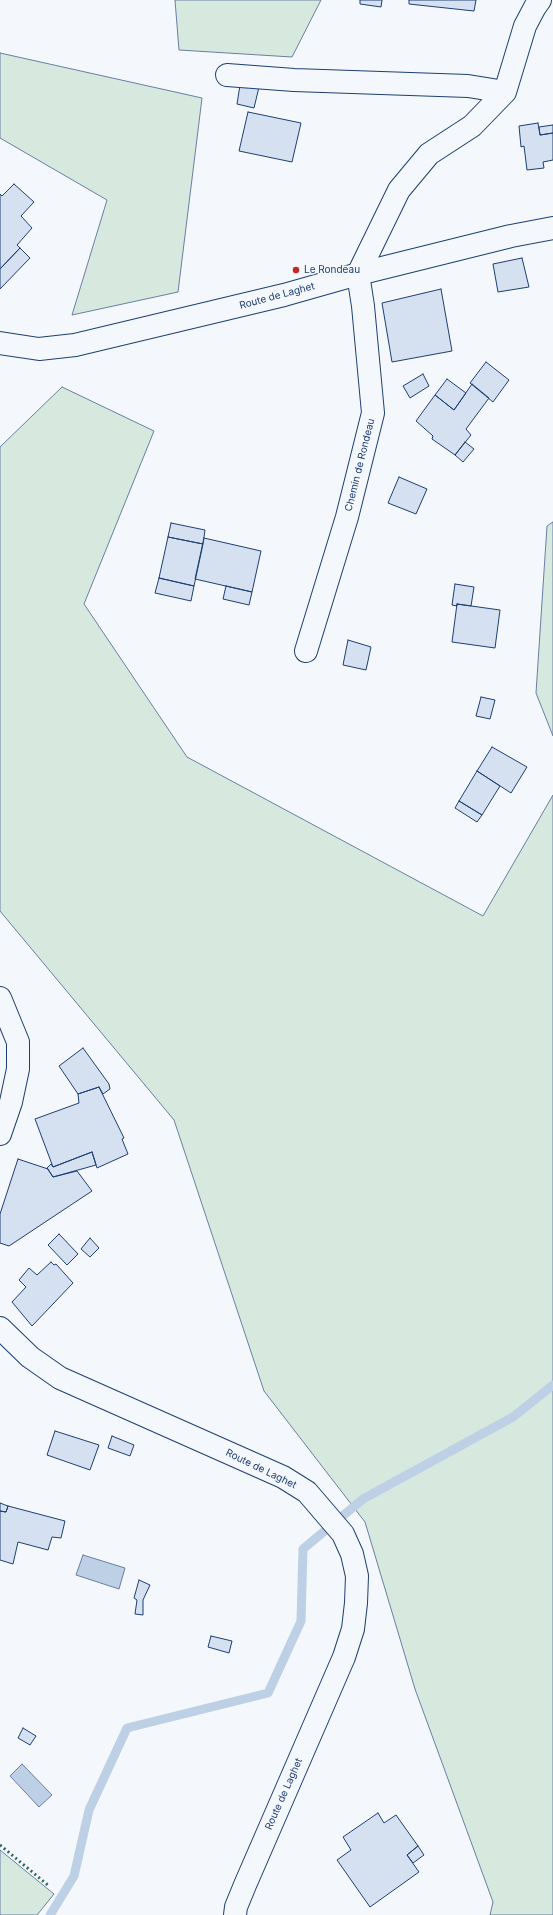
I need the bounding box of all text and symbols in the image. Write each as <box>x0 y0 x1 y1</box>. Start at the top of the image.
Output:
place label: Le Rondeau <box>304 264 360 276</box>
marker: Le Rondeau <box>291 265 301 275</box>
street label: Route de Laghet <box>238 280 316 312</box>
street label: Chemin de Rondeau <box>343 417 377 513</box>
street label: Route de Laghet <box>224 1447 298 1491</box>
street label: Route de Laghet <box>263 1756 305 1832</box>

